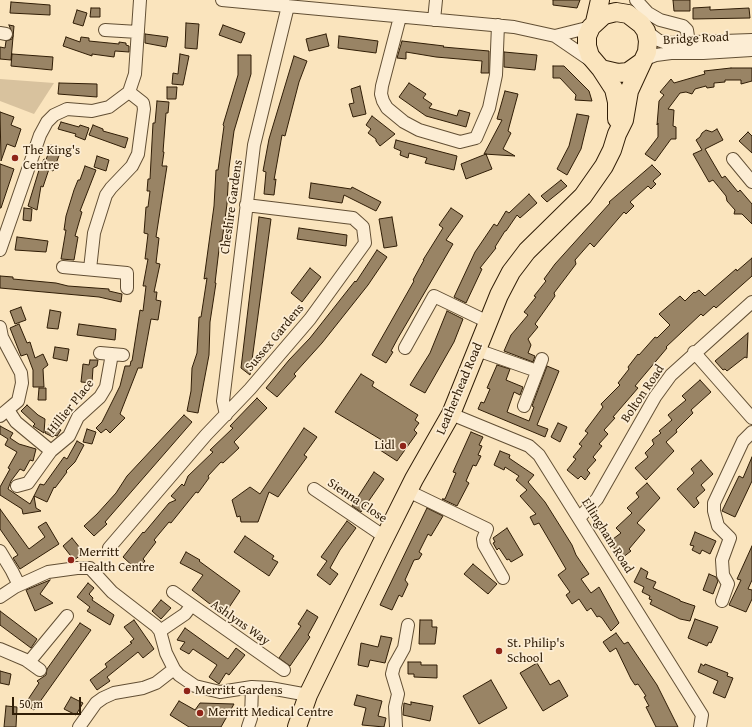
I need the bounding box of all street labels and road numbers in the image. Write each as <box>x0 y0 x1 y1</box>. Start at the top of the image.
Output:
street label: Bridge Road <box>663 29 729 49</box>
street label: Cheshire Gardens <box>218 159 246 255</box>
street label: Sussex Gardens <box>242 301 308 375</box>
street label: Leatherhead Road <box>434 341 486 437</box>
street label: Bolton Road <box>618 362 668 426</box>
street label: Hillier Place <box>44 376 98 438</box>
street label: Sienna Close <box>324 475 390 527</box>
street label: Ellingham Road <box>578 496 636 576</box>
street label: Ashlyns Way <box>207 597 273 649</box>

